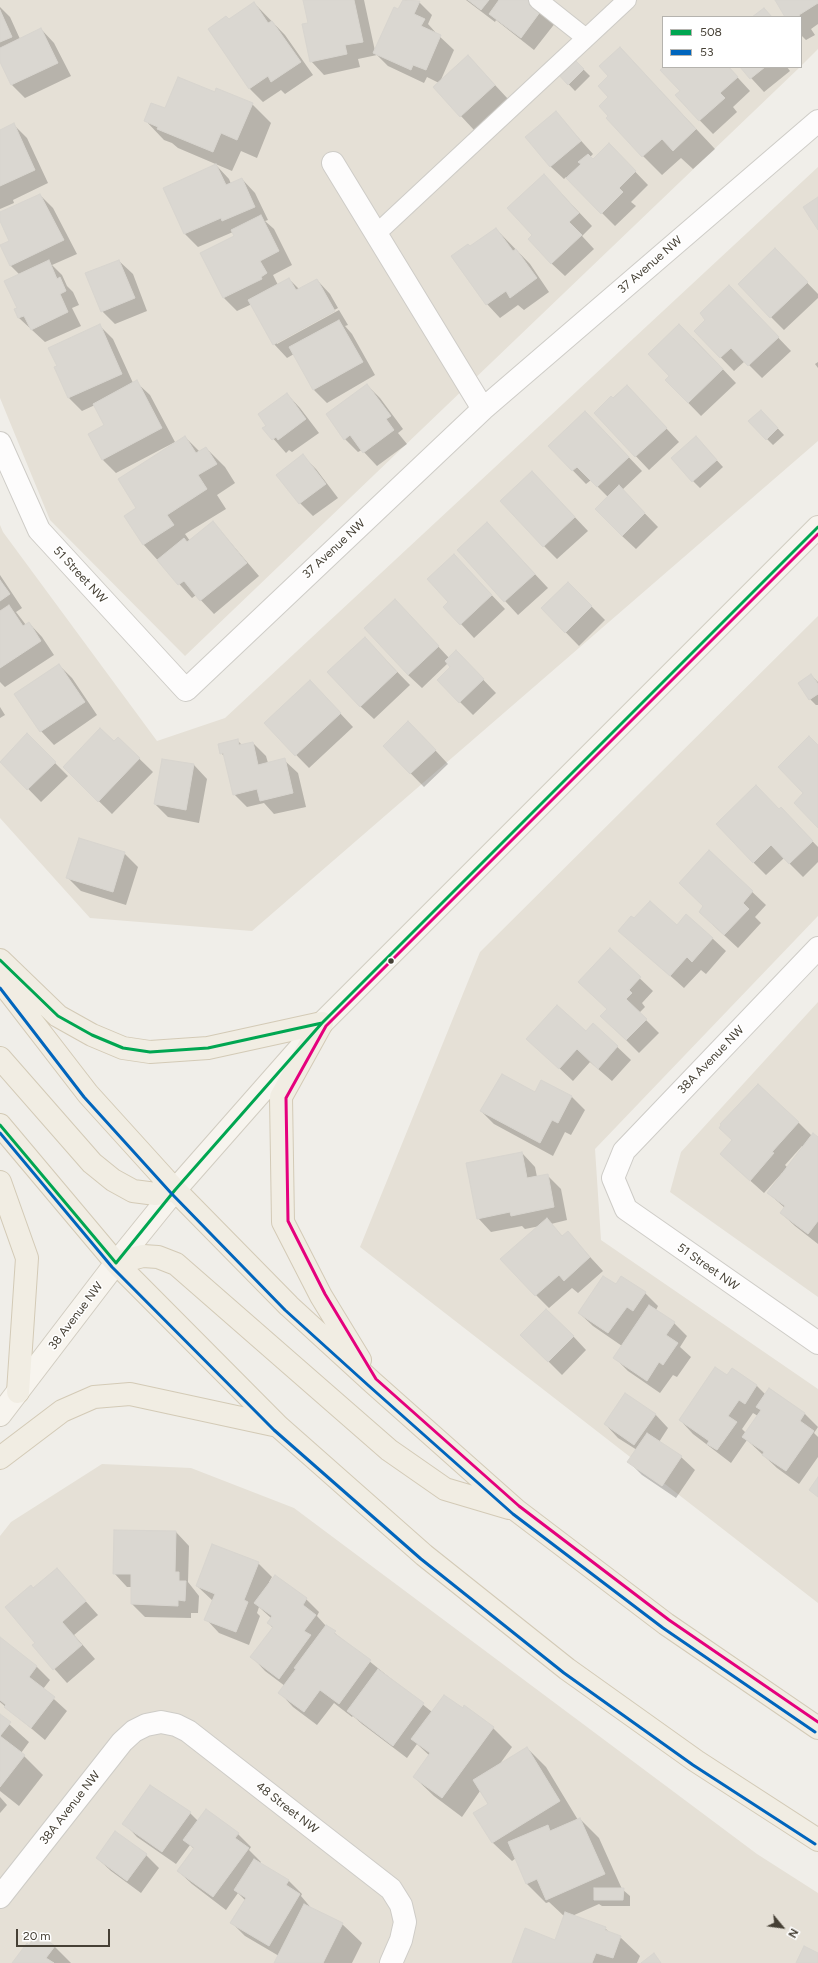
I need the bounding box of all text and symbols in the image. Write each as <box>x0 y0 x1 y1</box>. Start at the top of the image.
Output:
legend <box>662 16 802 68</box>
text: 508 <box>700 25 722 39</box>
text: 53 <box>700 45 713 59</box>
street label: 37 Avenue NW <box>615 233 685 297</box>
street label: 37 Avenue NW <box>300 516 368 582</box>
street label: 51 Street NW <box>50 544 110 606</box>
unlabelled marker <box>386 956 396 966</box>
street label: 38A Avenue NW <box>675 1023 747 1097</box>
street label: 51 Street NW <box>674 1240 742 1294</box>
street label: 38 Avenue NW <box>46 1279 106 1353</box>
street label: 38A Avenue NW <box>37 1768 103 1848</box>
street label: 48 Street NW <box>253 1779 321 1837</box>
north arrow <box>762 1907 802 1947</box>
scale bar <box>18 1921 112 1947</box>
text: N <box>785 1926 801 1940</box>
text: 20 m <box>23 1929 51 1943</box>

